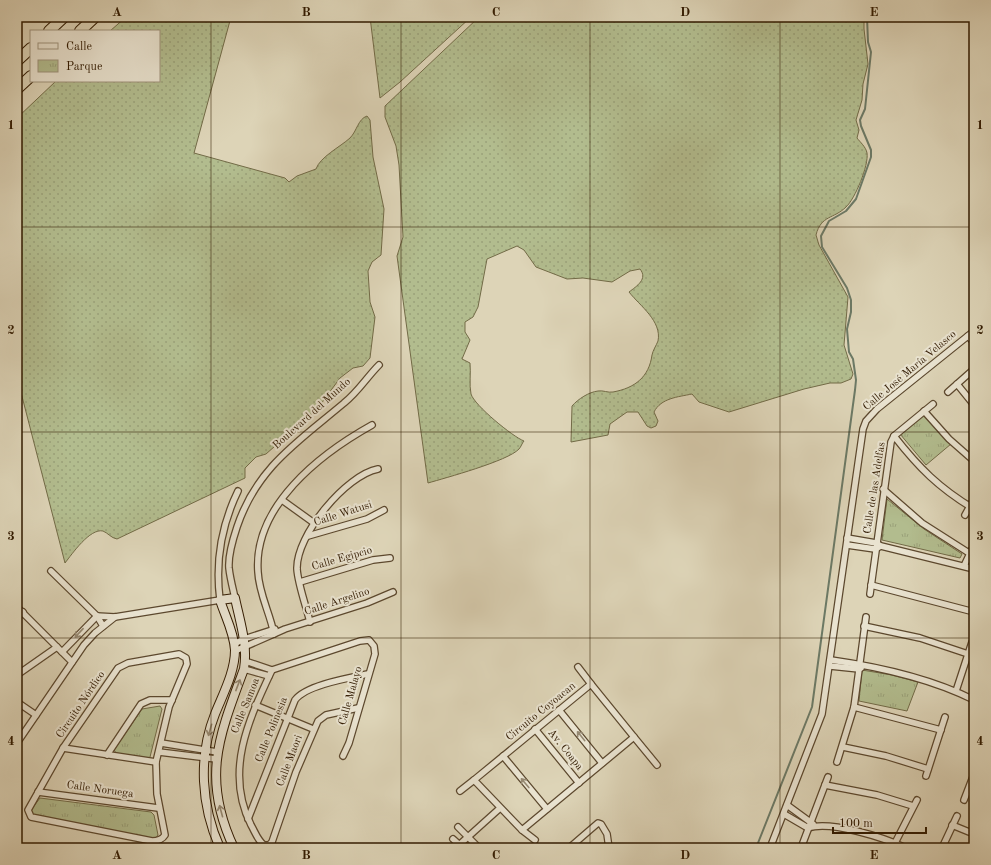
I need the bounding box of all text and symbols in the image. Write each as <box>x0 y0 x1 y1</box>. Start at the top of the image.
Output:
text: A <box>112 6 122 19</box>
text: B <box>301 6 311 19</box>
text: C <box>492 6 500 19</box>
text: D <box>680 6 690 19</box>
text: E <box>870 6 879 19</box>
legend <box>30 30 160 82</box>
text: Calle <box>66 41 92 53</box>
text: Parque <box>66 61 103 73</box>
text: 1 <box>7 119 15 132</box>
text: 1 <box>976 119 984 132</box>
text: 2 <box>7 324 15 337</box>
text: 2 <box>976 324 984 337</box>
street label: Calle José María Velasco <box>861 329 959 413</box>
street label: Boulevard del Mundo <box>271 376 353 452</box>
street label: Calle de las Adelfas <box>862 441 888 535</box>
street label: Calle Watusi <box>312 499 374 529</box>
text: 3 <box>7 530 15 543</box>
text: 3 <box>976 530 984 543</box>
street label: Calle Egipcio <box>311 545 373 573</box>
street label: Calle Argelino <box>303 586 371 618</box>
one-way arrow <box>74 628 83 639</box>
street label: Calle Malayo <box>337 665 365 727</box>
street label: Circuito Nórdico <box>55 669 107 741</box>
street label: Calle Samoa <box>230 676 262 735</box>
one-way arrow <box>234 680 242 692</box>
street label: Circuito Coyoacan <box>504 681 578 743</box>
street label: Calle Polinesia <box>254 695 290 764</box>
one-way arrow <box>206 724 213 737</box>
street label: Av. Coapa <box>545 727 585 773</box>
one-way arrow <box>576 731 585 742</box>
street label: Calle Maori <box>275 734 305 788</box>
text: 4 <box>7 735 15 748</box>
text: 4 <box>976 735 984 748</box>
one-way arrow <box>520 777 529 788</box>
street label: Calle Noruega <box>66 780 135 800</box>
one-way arrow <box>217 805 224 818</box>
scale bar <box>833 809 926 835</box>
text: 100 m <box>839 818 873 830</box>
text: A <box>112 849 122 862</box>
text: B <box>301 849 311 862</box>
text: C <box>492 849 500 862</box>
text: D <box>680 849 690 862</box>
text: E <box>870 849 879 862</box>

